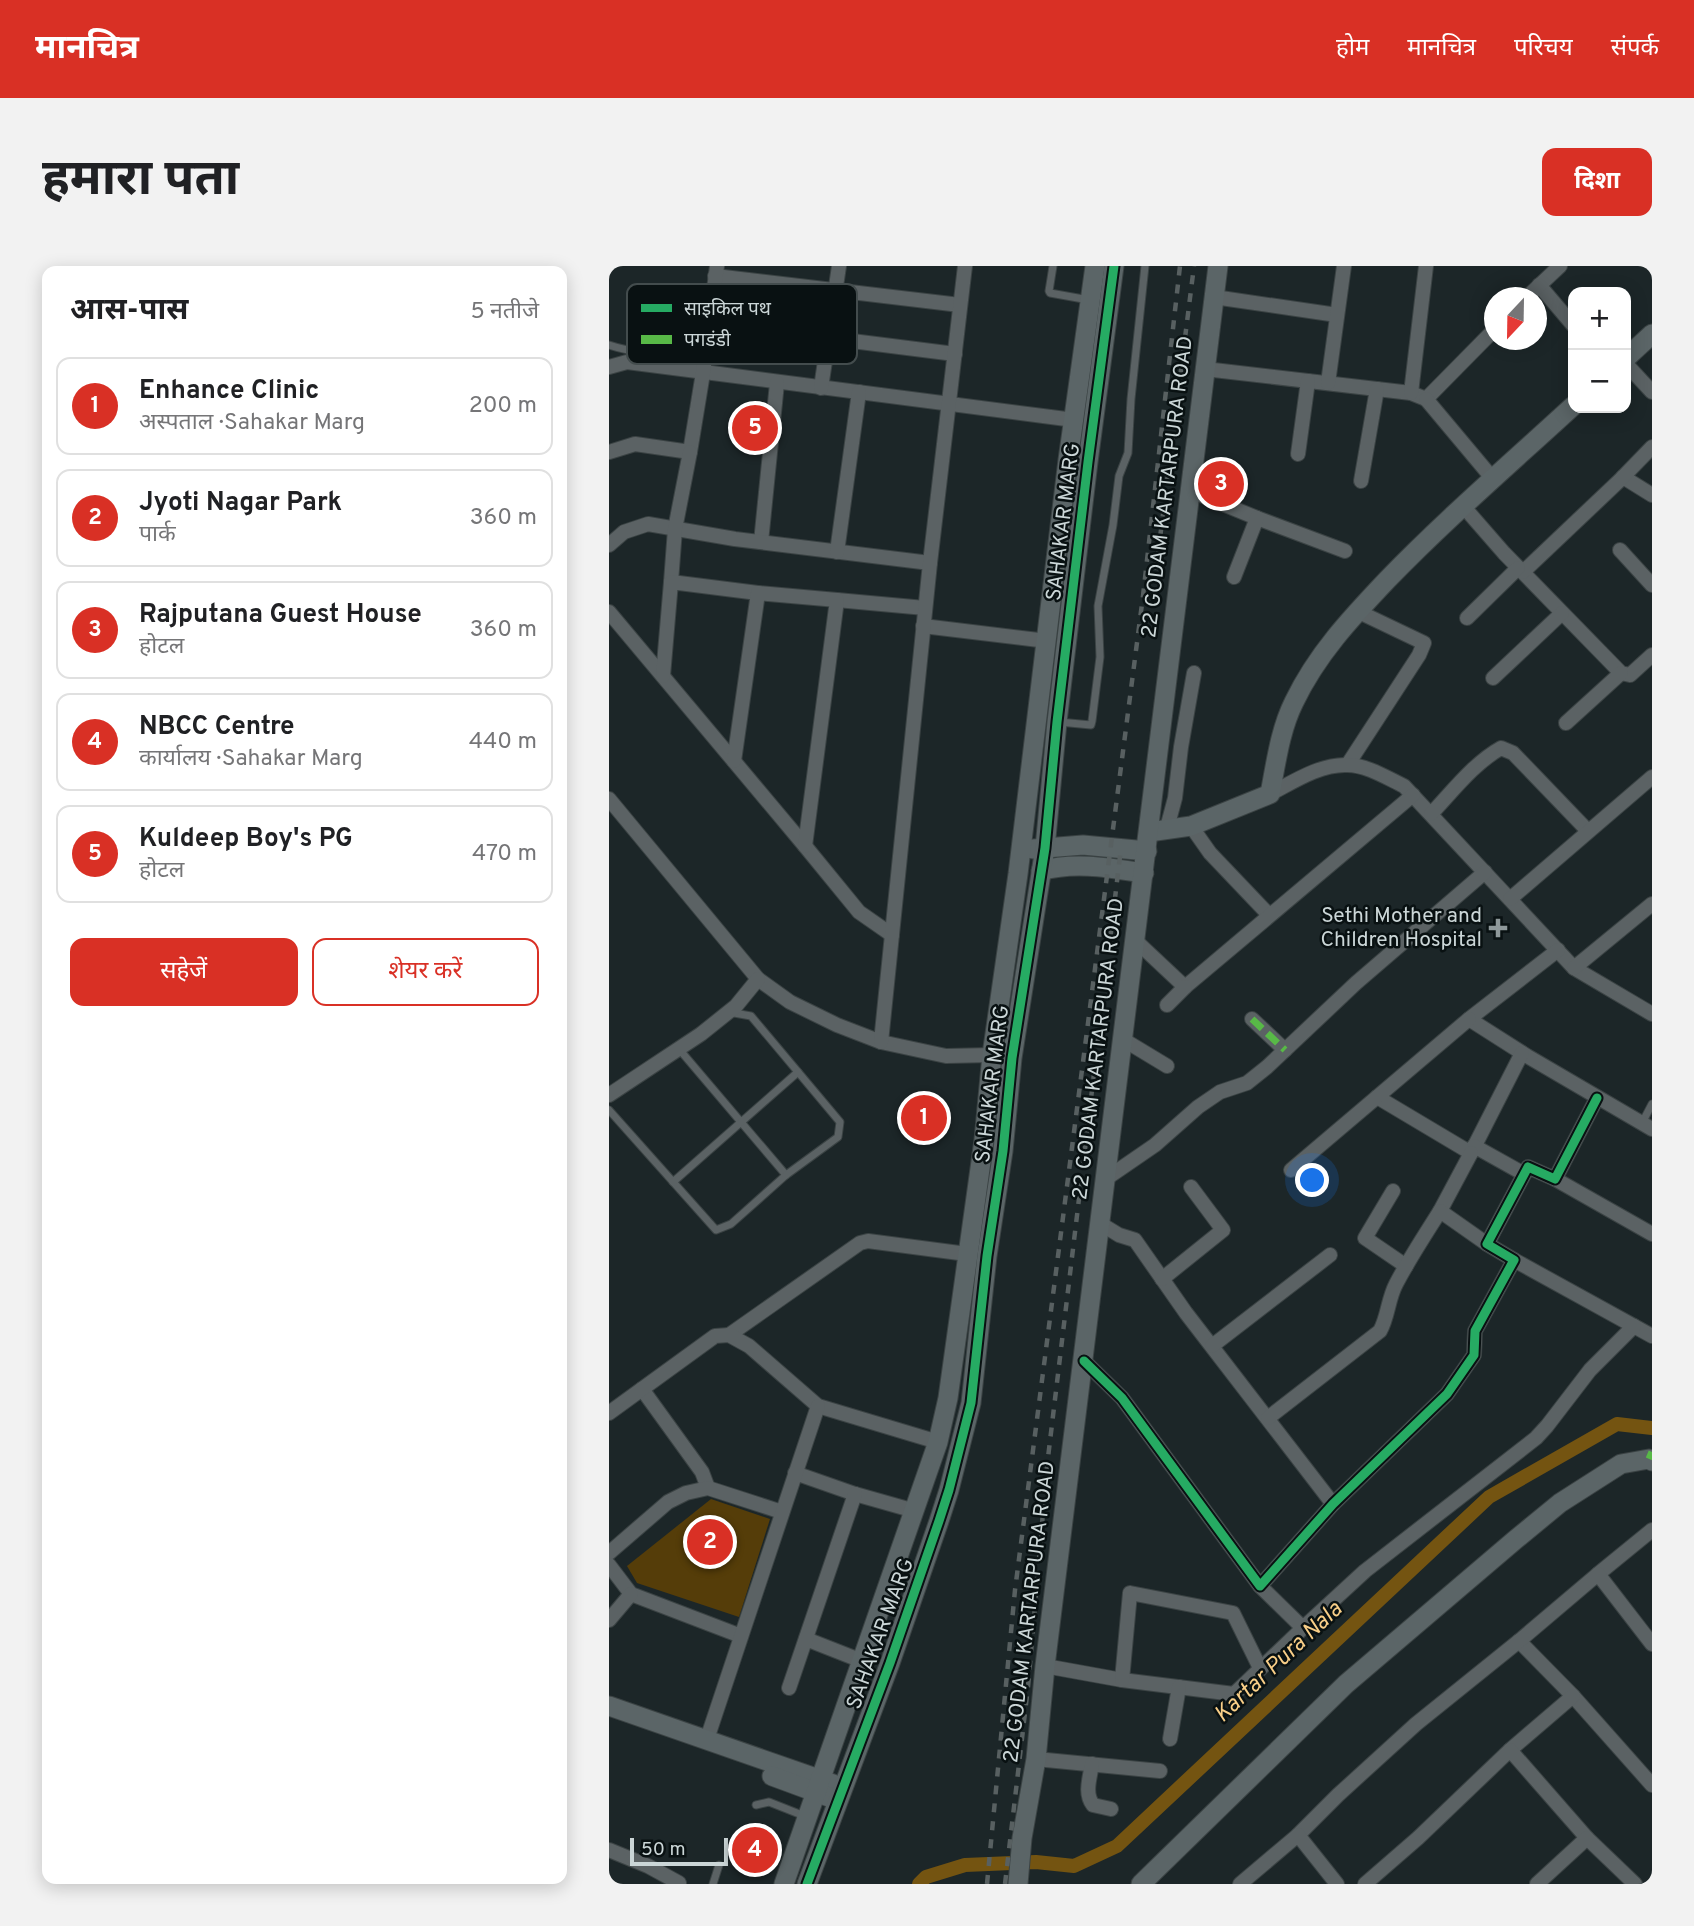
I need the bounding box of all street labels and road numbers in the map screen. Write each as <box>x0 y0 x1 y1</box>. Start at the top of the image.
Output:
street label: 22 GODAM KARTARPURA ROAD <box>1136 335 1200 639</box>
street label: SAHAKAR MARG <box>1041 441 1087 603</box>
street label: 22 GODAM KARTARPURA ROAD <box>1067 897 1131 1201</box>
street label: SAHAKAR MARG <box>970 1003 1016 1165</box>
street label: 22 GODAM KARTARPURA ROAD <box>998 1460 1062 1764</box>
street label: SAHAKAR MARG <box>841 1555 921 1713</box>

